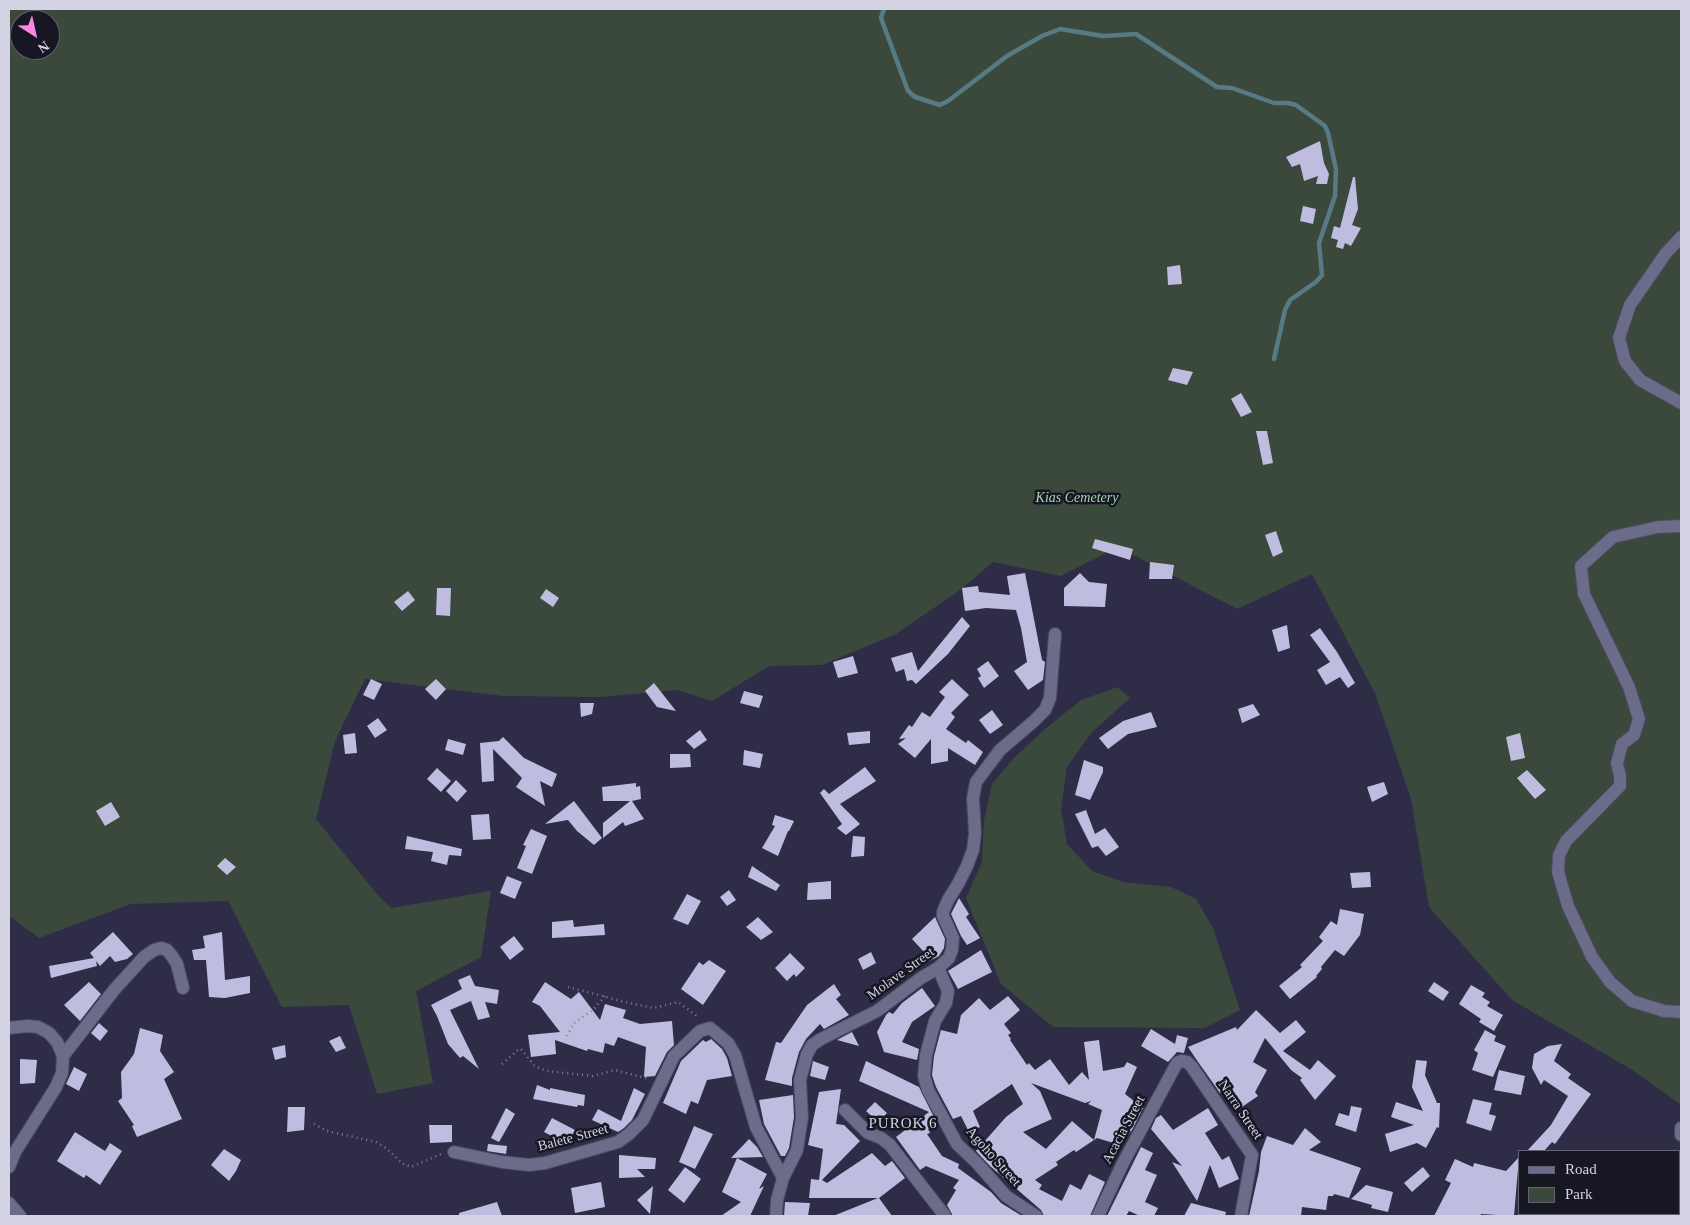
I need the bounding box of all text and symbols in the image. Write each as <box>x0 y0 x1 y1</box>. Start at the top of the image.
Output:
north arrow <box>10 10 60 60</box>
text: N <box>35 38 52 56</box>
park label: Kias Cemetery <box>1036 490 1118 506</box>
street label: Molave Street <box>864 944 938 1004</box>
street label: Narra Street <box>1214 1077 1266 1143</box>
street label: Acacia Street <box>1099 1093 1149 1167</box>
district label: PUROK 6 <box>868 1115 938 1133</box>
street label: Balete Street <box>536 1121 610 1155</box>
street label: Agoho Street <box>962 1124 1024 1190</box>
legend <box>1518 1150 1680 1215</box>
text: Road <box>1565 1161 1597 1177</box>
text: Park <box>1565 1186 1593 1202</box>

